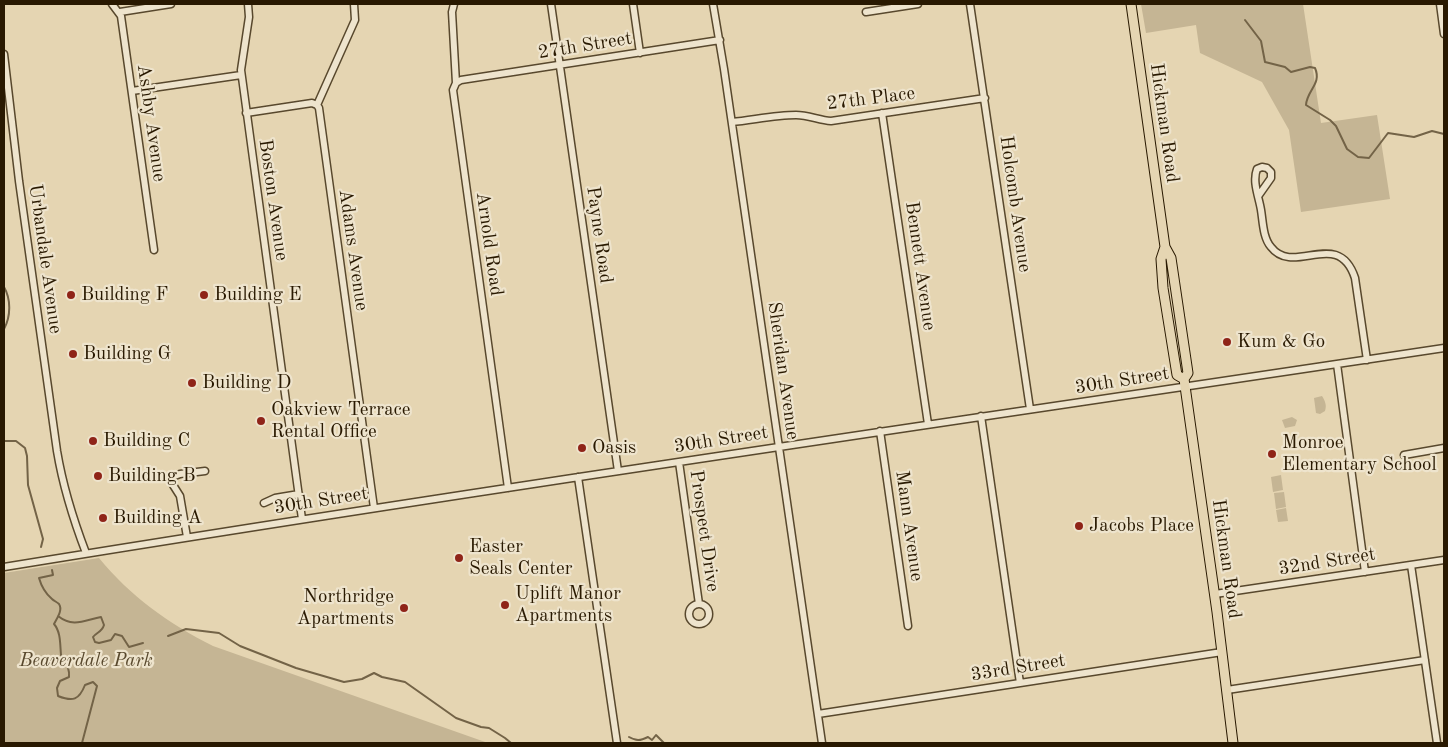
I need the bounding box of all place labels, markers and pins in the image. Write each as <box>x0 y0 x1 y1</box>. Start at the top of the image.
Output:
place label: Building F <box>81 284 168 306</box>
place label: Building E <box>214 284 302 306</box>
marker: Building F <box>65 289 77 301</box>
marker: Building E <box>198 289 210 301</box>
place label: Kum & Go <box>1237 331 1325 353</box>
marker: Kum & Go <box>1221 336 1233 348</box>
place label: Building G <box>83 343 171 365</box>
marker: Building G <box>67 348 79 360</box>
place label: Building D <box>202 372 291 394</box>
marker: Building D <box>186 377 198 389</box>
place label: Oakview Terrace Rental Office <box>271 399 411 443</box>
marker: Oakview Terrace Rental Office <box>255 415 267 427</box>
place label: Building C <box>103 430 190 452</box>
place label: Monroe Elementary School <box>1282 432 1437 476</box>
marker: Building C <box>87 435 99 447</box>
place label: Oasis <box>592 437 636 459</box>
marker: Oasis <box>576 442 588 454</box>
marker: Monroe Elementary School <box>1266 448 1278 460</box>
place label: Building B <box>108 465 196 487</box>
marker: Building B <box>92 470 104 482</box>
place label: Building A <box>113 507 202 529</box>
marker: Building A <box>97 512 109 524</box>
place label: Jacobs Place <box>1089 515 1194 537</box>
marker: Jacobs Place <box>1073 520 1085 532</box>
place label: Easter Seals Center <box>469 536 573 580</box>
marker: Easter Seals Center <box>453 552 465 564</box>
place label: Uplift Manor Apartments <box>515 583 621 627</box>
place label: Northridge Apartments <box>297 586 394 630</box>
marker: Uplift Manor Apartments <box>499 599 511 611</box>
marker: Northridge Apartments <box>398 602 410 614</box>

